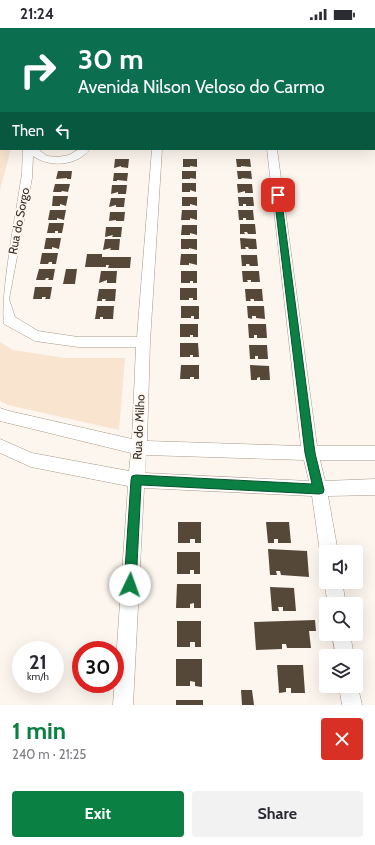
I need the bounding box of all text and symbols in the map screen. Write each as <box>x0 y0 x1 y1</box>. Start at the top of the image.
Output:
text: 21:24 <box>20 5 54 23</box>
text: 30 m <box>78 42 144 76</box>
icon: right <box>12 44 64 96</box>
text: Avenida Nilson Veloso do Carmo <box>78 76 325 98</box>
icon: left <box>52 120 74 142</box>
text: Then <box>12 122 44 140</box>
pin <box>261 178 295 212</box>
icon: arrive <box>267 184 289 206</box>
street label: Rua do Sorgo <box>5 186 32 256</box>
street label: Rua do Milho <box>129 393 148 460</box>
map controls <box>319 545 363 693</box>
button: sound <box>319 545 363 589</box>
position arrow <box>109 564 151 606</box>
button: search <box>319 597 363 641</box>
speed limit sign: 30 <box>72 641 124 693</box>
button: layers <box>319 649 363 693</box>
text: 21 <box>29 650 47 674</box>
text: km/h <box>27 670 49 683</box>
text: 1 min <box>12 716 66 745</box>
button: close <box>321 718 363 760</box>
text: 240 m · 21:25 <box>12 746 86 762</box>
button: Exit <box>12 791 184 837</box>
button: Share <box>192 791 363 837</box>

